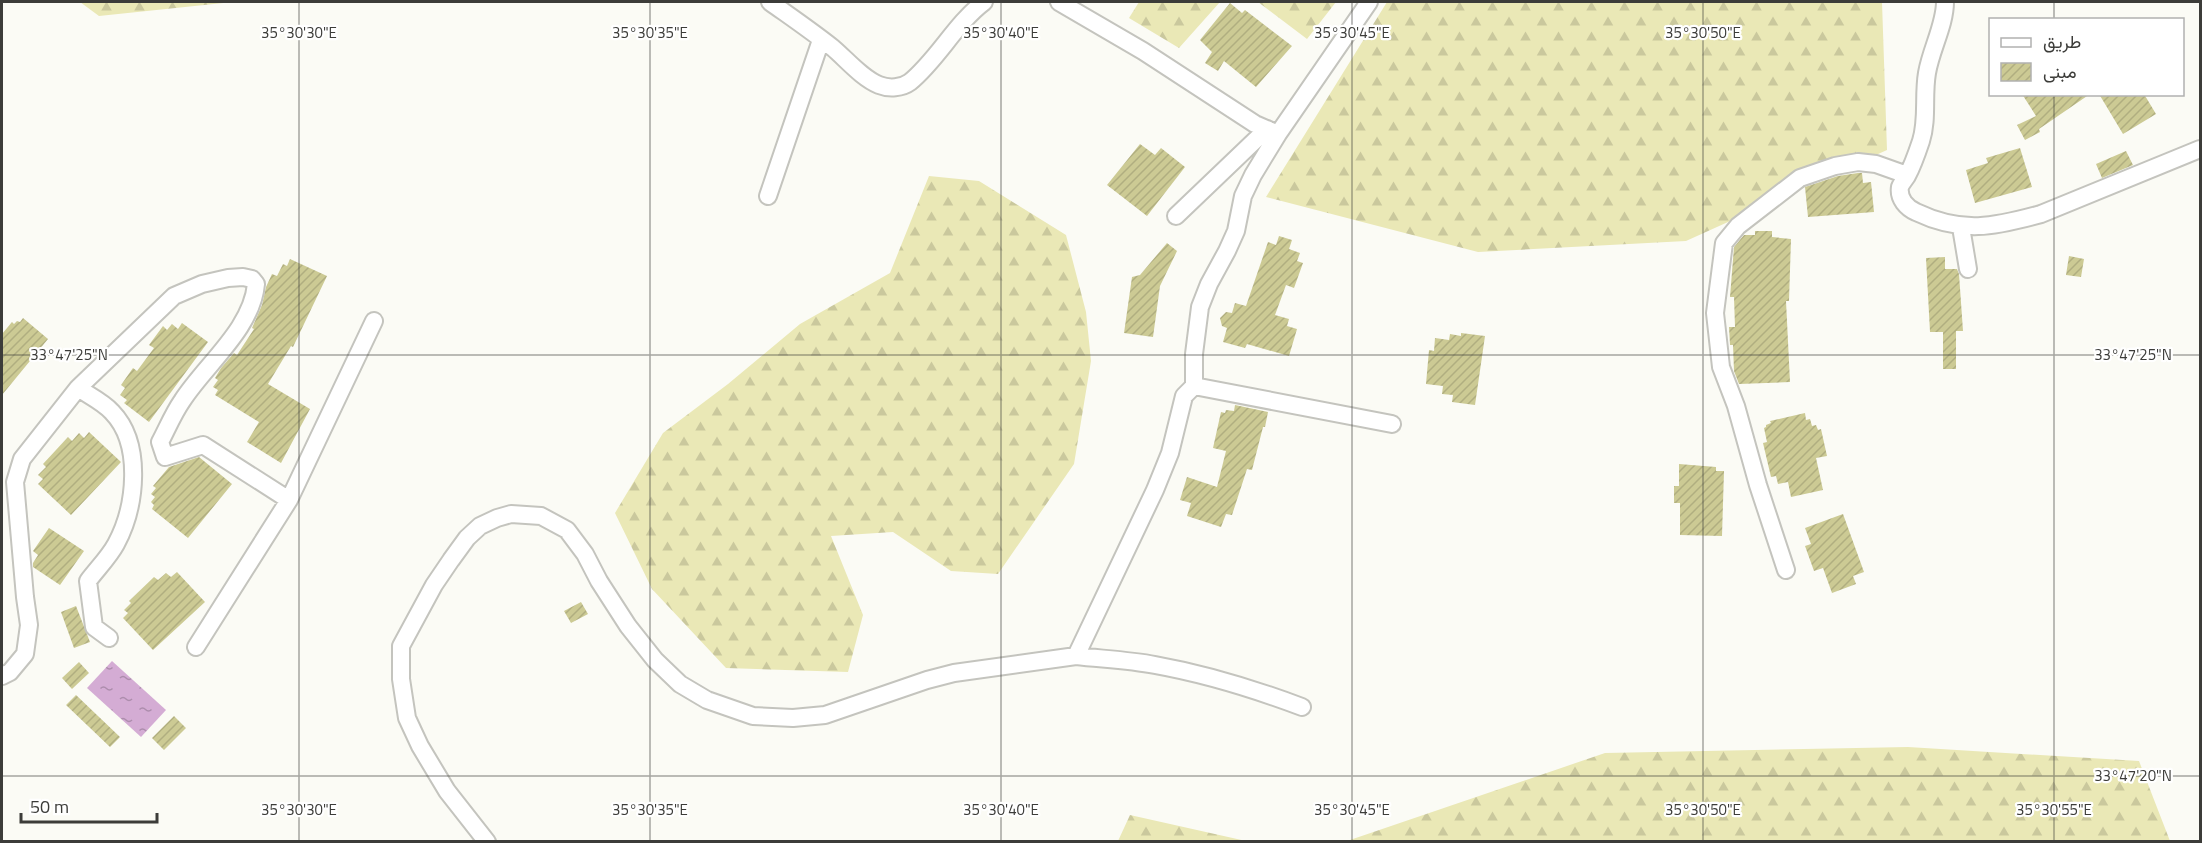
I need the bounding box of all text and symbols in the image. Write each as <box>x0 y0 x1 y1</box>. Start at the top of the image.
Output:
legend <box>1989 18 2184 96</box>
text: 35°30'30"E <box>261 21 337 44</box>
text: 35°30'35"E <box>612 21 688 44</box>
text: 35°30'40"E <box>963 21 1039 44</box>
text: 35°30'45"E <box>1314 21 1390 44</box>
text: 35°30'50"E <box>1665 21 1741 44</box>
text: طريق <box>2043 28 2081 55</box>
text: مبنى <box>2043 58 2077 85</box>
text: 33°47'25"N <box>30 343 108 366</box>
text: 33°47'25"N <box>2094 343 2172 366</box>
text: 33°47'20"N <box>2094 764 2172 787</box>
scale bar <box>21 786 158 824</box>
text: 50 m <box>30 793 69 820</box>
text: 35°30'30"E <box>261 798 337 821</box>
text: 35°30'35"E <box>612 798 688 821</box>
text: 35°30'40"E <box>963 798 1039 821</box>
text: 35°30'45"E <box>1314 798 1390 821</box>
text: 35°30'50"E <box>1665 798 1741 821</box>
text: 35°30'55"E <box>2016 798 2092 821</box>

